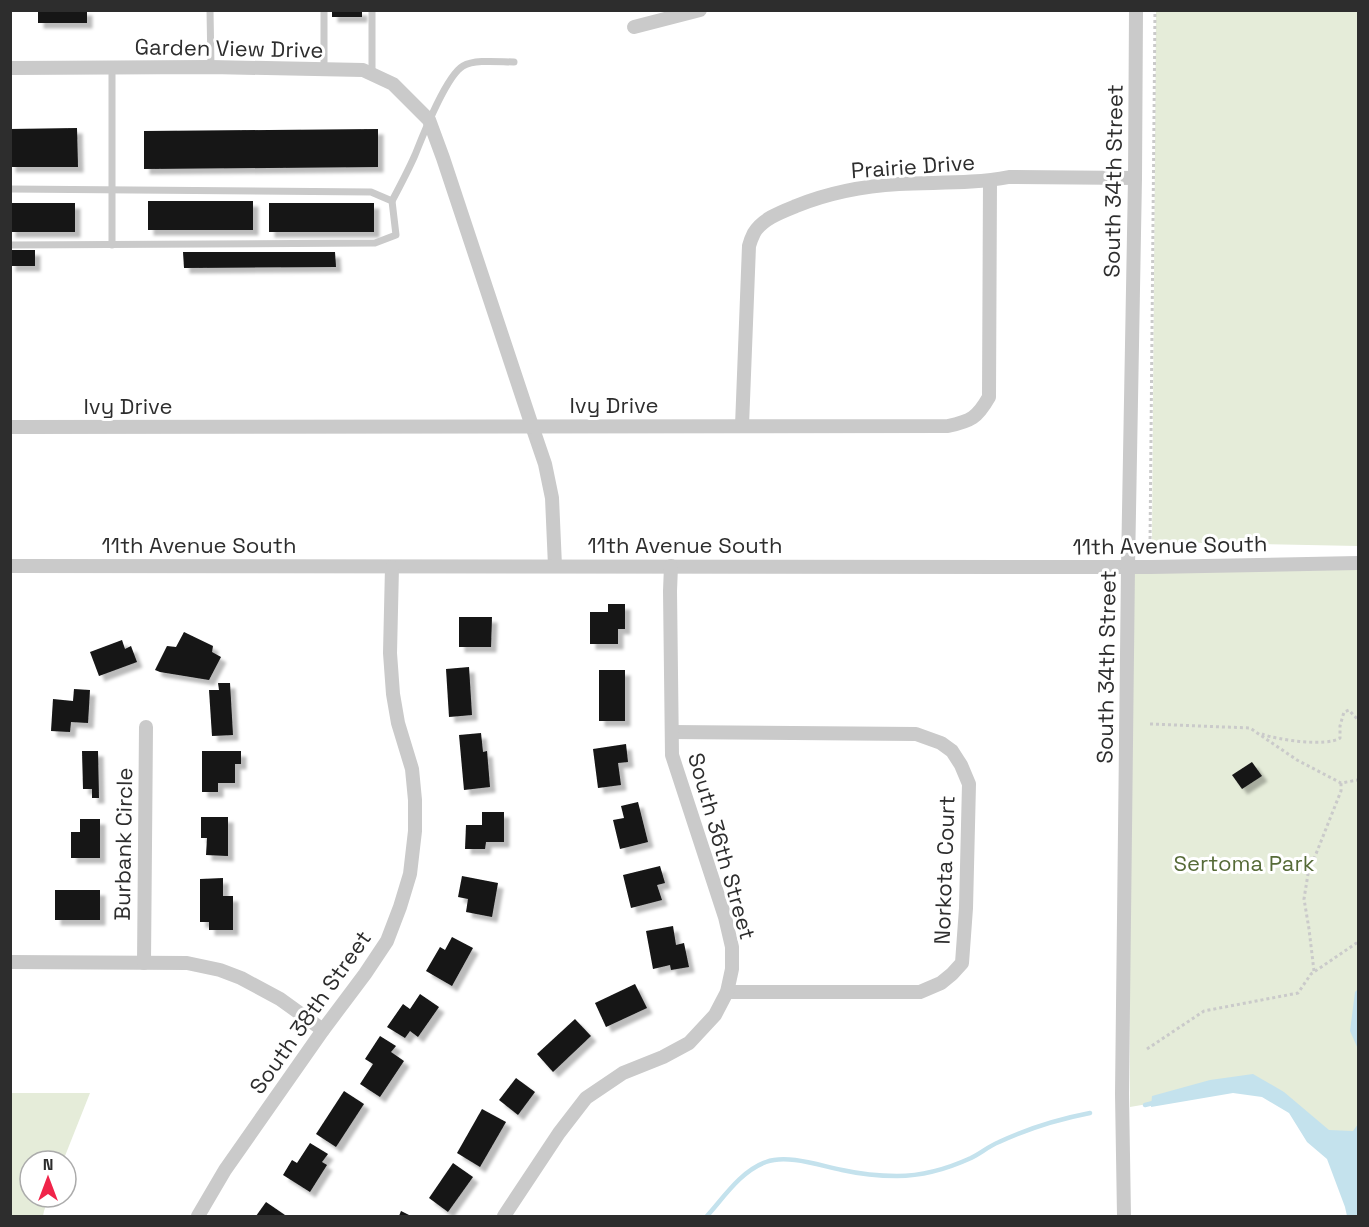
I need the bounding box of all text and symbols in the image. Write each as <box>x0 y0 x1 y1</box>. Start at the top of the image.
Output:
street label: Garden View Drive <box>134 32 324 64</box>
street label: South 34th Street <box>1097 84 1129 278</box>
street label: Prairie Drive <box>850 148 976 184</box>
street label: Ivy Drive <box>569 391 659 419</box>
street label: Ivy Drive <box>83 392 173 420</box>
street label: 11th Avenue South <box>1072 529 1268 561</box>
street label: 11th Avenue South <box>102 531 296 559</box>
street label: 11th Avenue South <box>588 531 782 559</box>
street label: South 34th Street <box>1090 570 1122 764</box>
street label: South 36th Street <box>682 749 762 943</box>
street label: Burbank Circle <box>108 767 138 921</box>
street label: Norkota Court <box>927 795 961 945</box>
park label: Sertoma Park <box>1173 849 1315 877</box>
street label: South 38th Street <box>243 925 377 1099</box>
north arrow <box>18 1149 78 1209</box>
text: N <box>43 1154 53 1175</box>

